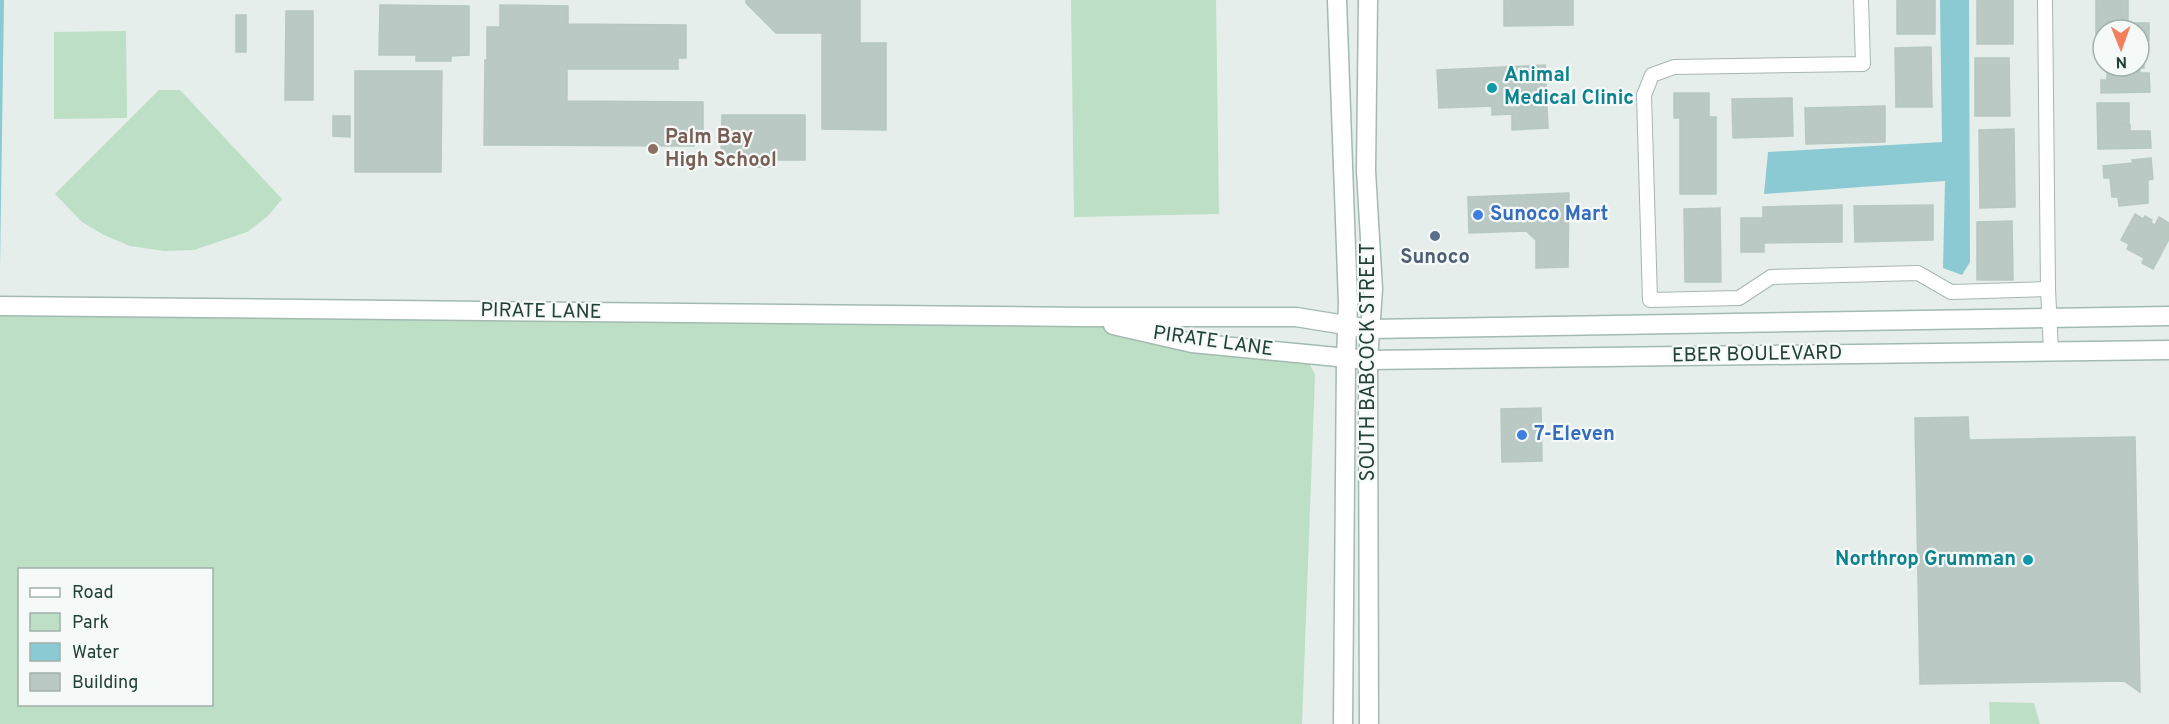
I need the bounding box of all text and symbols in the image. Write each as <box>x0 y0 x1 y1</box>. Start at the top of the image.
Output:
north arrow <box>2091 18 2151 78</box>
text: N <box>2115 51 2127 71</box>
place label: Animal Medical Clinic <box>1504 63 1634 112</box>
marker: Animal Medical Clinic <box>1485 81 1499 95</box>
place label: Palm Bay High School <box>665 125 777 174</box>
marker: Palm Bay High School <box>646 142 660 156</box>
place label: Sunoco Mart <box>1490 202 1609 228</box>
marker: Sunoco Mart <box>1471 208 1485 222</box>
marker: Sunoco <box>1428 229 1442 243</box>
street label: SOUTH BABCOCK STREET <box>1356 242 1382 482</box>
place label: Sunoco <box>1400 245 1470 271</box>
street label: PIRATE LANE <box>480 298 602 326</box>
street label: PIRATE LANE <box>1151 321 1275 363</box>
street label: EBER BOULEVARD <box>1672 341 1842 369</box>
place label: 7-Eleven <box>1534 422 1615 448</box>
marker: 7-Eleven <box>1515 428 1529 442</box>
place label: Northrop Grumman <box>1835 547 2016 573</box>
marker: Northrop Grumman <box>2021 553 2035 567</box>
legend <box>18 568 213 706</box>
text: Road <box>72 582 114 605</box>
text: Park <box>72 612 109 635</box>
text: Water <box>72 642 119 665</box>
text: Building <box>72 672 138 695</box>

